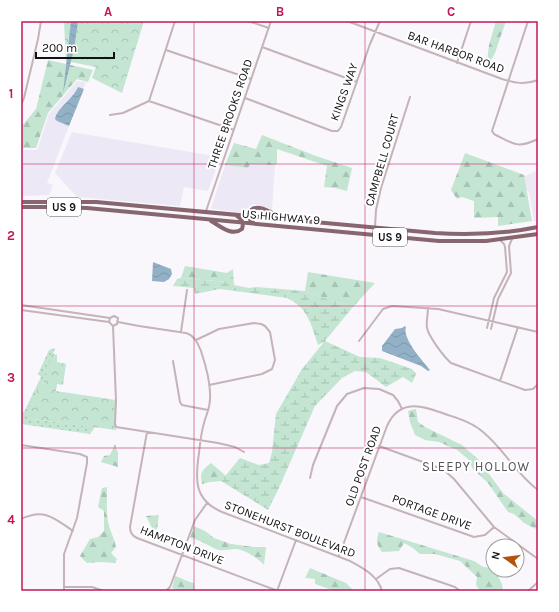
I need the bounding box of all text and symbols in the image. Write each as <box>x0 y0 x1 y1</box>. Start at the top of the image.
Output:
text: A <box>104 4 112 19</box>
text: B <box>276 4 284 19</box>
text: C <box>447 4 455 19</box>
street label: BAR HARBOR ROAD <box>406 28 506 76</box>
scale bar <box>36 34 114 60</box>
text: 200 m <box>42 41 77 55</box>
street label: THREE BROOKS ROAD <box>205 57 255 171</box>
street label: KINGS WAY <box>327 61 361 123</box>
text: 1 <box>9 86 13 101</box>
street label: CAMPBELL COURT <box>362 112 402 208</box>
road number: US 9 <box>47 198 81 216</box>
street label: US HIGHWAY 9 <box>241 207 321 227</box>
text: 2 <box>7 228 15 243</box>
road number: US 9 <box>373 228 407 246</box>
text: 3 <box>7 370 15 385</box>
street label: OLD POST ROAD <box>342 424 384 508</box>
district label: SLEEPY HOLLOW <box>422 459 530 474</box>
street label: PORTAGE DRIVE <box>390 491 474 533</box>
street label: STONEHURST BOULEVARD <box>223 498 358 561</box>
text: 4 <box>7 512 15 527</box>
street label: HAMPTON DRIVE <box>138 523 226 567</box>
north arrow <box>485 538 525 578</box>
text: N <box>489 550 503 561</box>

